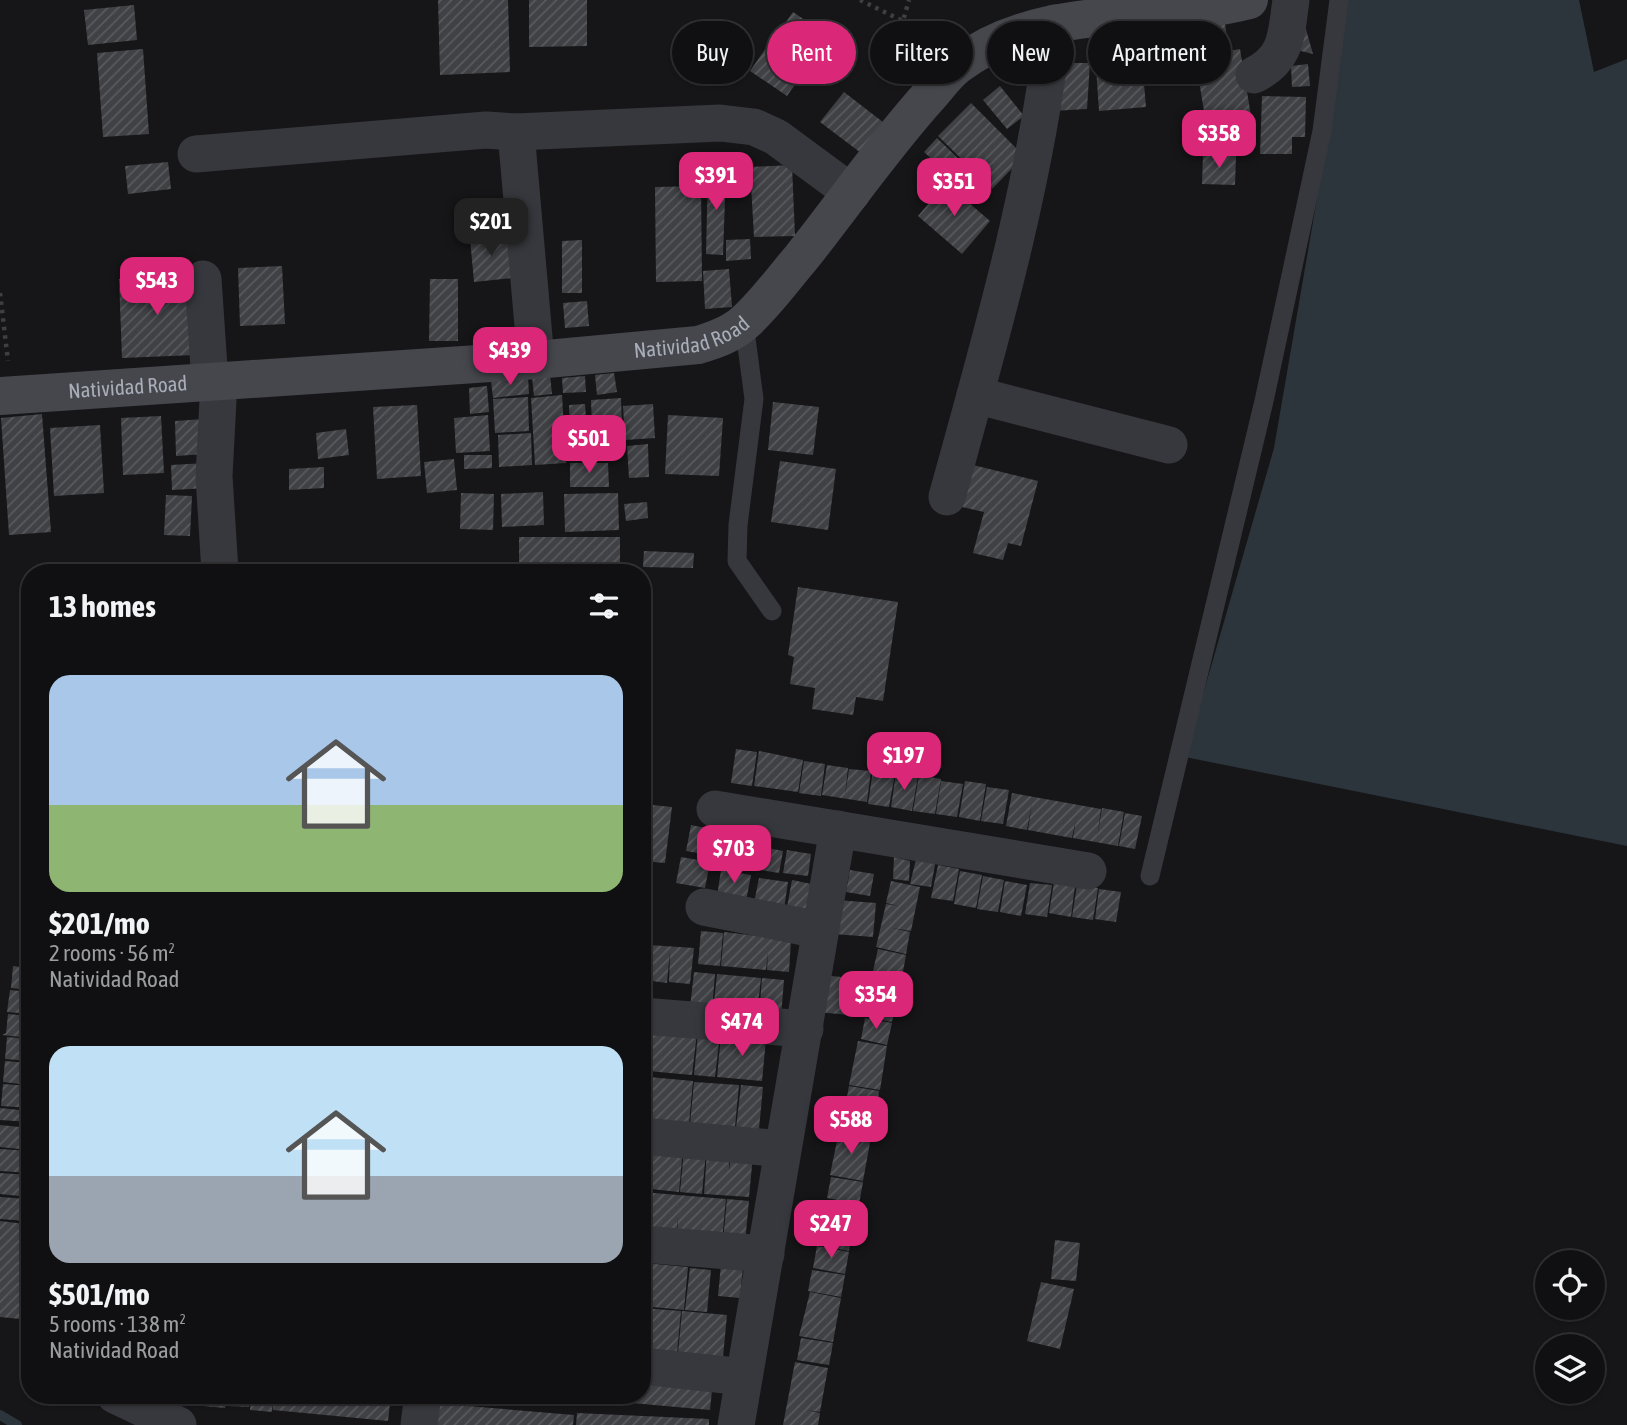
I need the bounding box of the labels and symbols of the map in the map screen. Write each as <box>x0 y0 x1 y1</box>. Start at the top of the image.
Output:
pin: $358 <box>1178 110 1260 170</box>
pin: $391 <box>675 152 757 212</box>
pin: $351 <box>913 158 995 218</box>
pin: $201 <box>450 198 532 258</box>
pin: $543 <box>116 258 198 317</box>
street label: Natividad Road <box>633 311 754 362</box>
pin: $439 <box>469 328 551 387</box>
street label: Natividad Road <box>67 370 188 402</box>
pin: $501 <box>548 416 630 475</box>
pin: $197 <box>863 732 945 792</box>
pin: $703 <box>693 826 775 885</box>
pin: $354 <box>835 972 917 1031</box>
pin: $474 <box>701 998 783 1058</box>
pin: $588 <box>810 1096 892 1156</box>
pin: $247 <box>790 1200 872 1260</box>

